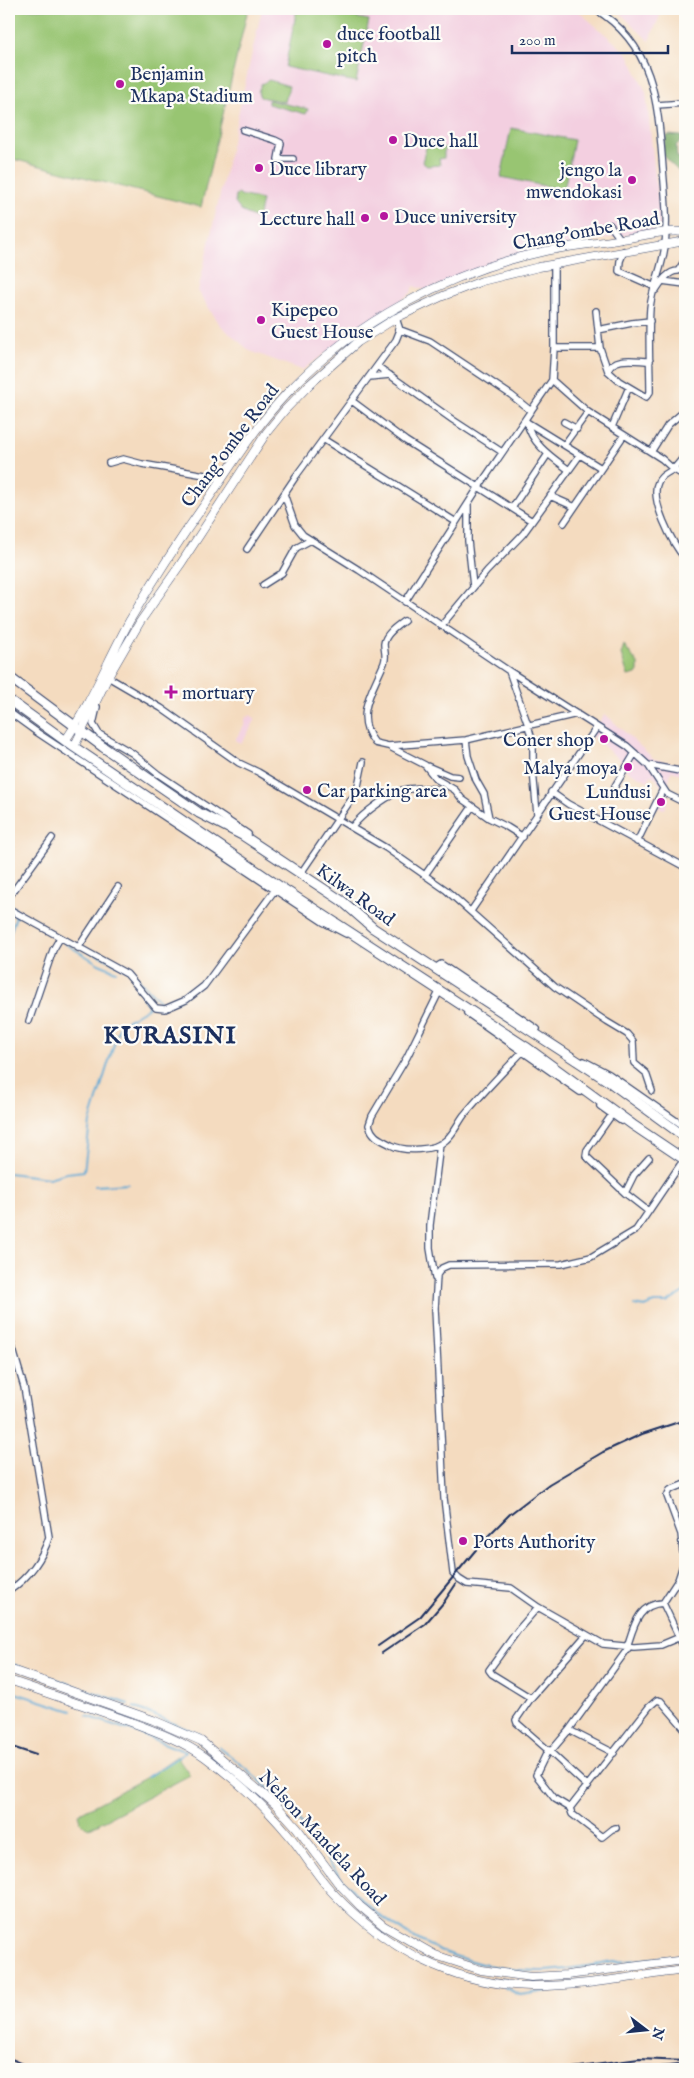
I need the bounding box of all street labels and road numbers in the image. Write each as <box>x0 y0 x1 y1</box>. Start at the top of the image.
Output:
street label: Chang'ombe Road <box>511 207 662 257</box>
street label: Chang'ombe Road <box>176 379 285 513</box>
street label: Kilwa Road <box>311 859 400 933</box>
street label: Nelson Mandela Road <box>253 1766 391 1912</box>

